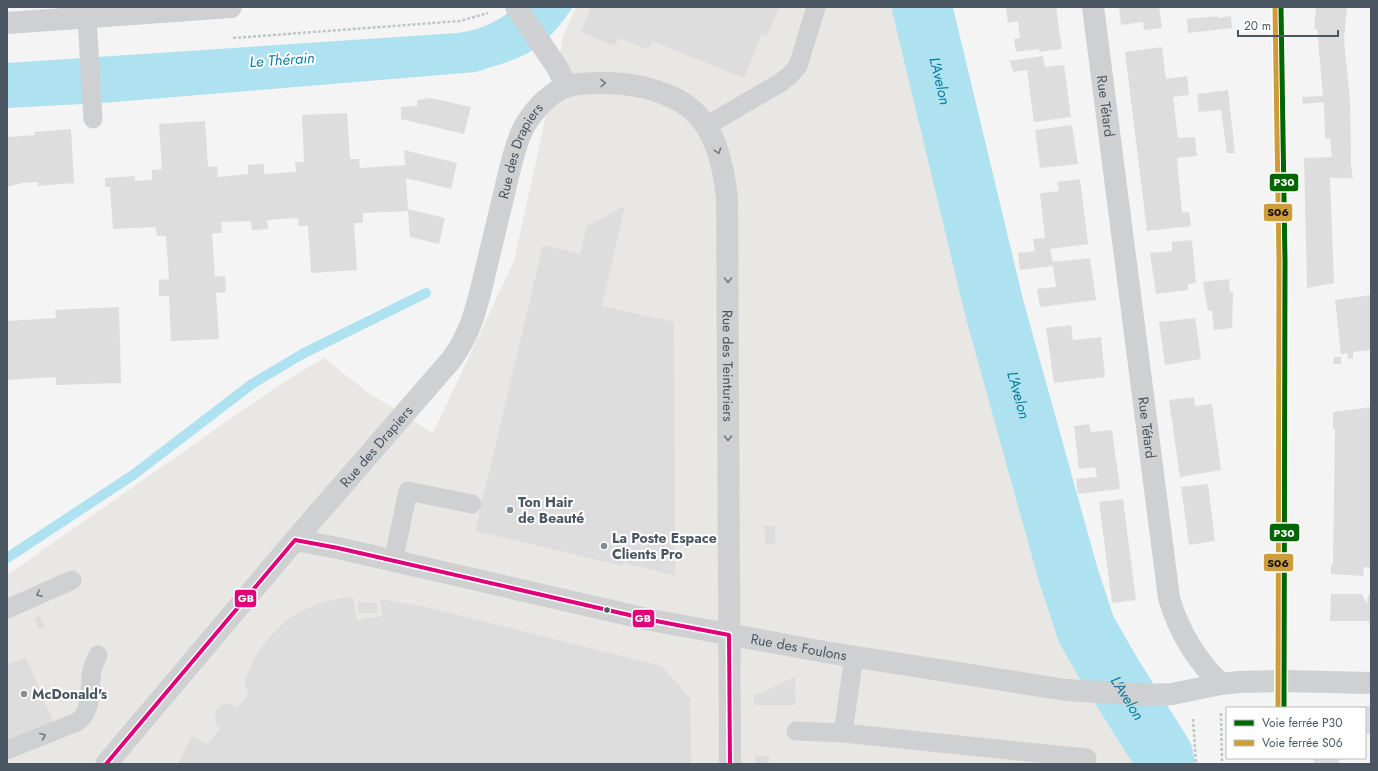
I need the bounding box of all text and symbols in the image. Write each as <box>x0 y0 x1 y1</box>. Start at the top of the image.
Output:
scale bar <box>1238 12 1338 38</box>
text: 20 m <box>1244 17 1271 35</box>
water label: Le Thérain <box>249 47 315 73</box>
water label: L'Avelon <box>923 55 956 107</box>
street label: Rue Tétard <box>1092 74 1120 138</box>
one-way arrow <box>600 79 606 87</box>
street label: Rue des Drapiers <box>493 98 548 201</box>
one-way arrow <box>713 147 722 154</box>
line badge: P30 <box>1269 173 1299 192</box>
text: P30 <box>1274 174 1294 190</box>
line badge: S06 <box>1263 203 1293 222</box>
text: S06 <box>1267 204 1289 220</box>
one-way arrow <box>724 277 732 283</box>
street label: Rue des Teinturiers <box>718 310 738 422</box>
water label: L'Avelon <box>1001 369 1036 422</box>
street label: Rue Tétard <box>1133 396 1161 459</box>
street label: Rue des Drapiers <box>335 401 417 491</box>
one-way arrow <box>724 435 732 441</box>
place label: Ton Hair de Beauté <box>518 492 584 528</box>
marker: Ton Hair de Beauté <box>505 505 515 515</box>
line badge: P30 <box>1269 523 1300 542</box>
text: P30 <box>1274 525 1294 541</box>
place label: La Poste Espace Clients Pro <box>612 528 717 564</box>
marker: La Poste Espace Clients Pro <box>599 541 609 551</box>
line badge: S06 <box>1263 553 1294 572</box>
text: S06 <box>1267 555 1289 571</box>
one-way arrow <box>36 589 44 597</box>
line badge: GB <box>234 589 257 608</box>
text: GB <box>238 590 254 606</box>
unlabelled marker <box>602 605 612 615</box>
line badge: GB <box>632 609 655 628</box>
text: GB <box>635 610 651 626</box>
street label: Rue des Foulons <box>749 629 848 665</box>
water label: L'Avelon <box>1105 672 1149 725</box>
place label: McDonald's <box>32 684 108 704</box>
marker: McDonald's <box>19 689 29 699</box>
legend <box>1226 707 1366 759</box>
text: Voie ferrée P30 <box>1262 714 1342 732</box>
one-way arrow <box>40 732 47 740</box>
text: Voie ferrée S06 <box>1262 734 1343 752</box>

